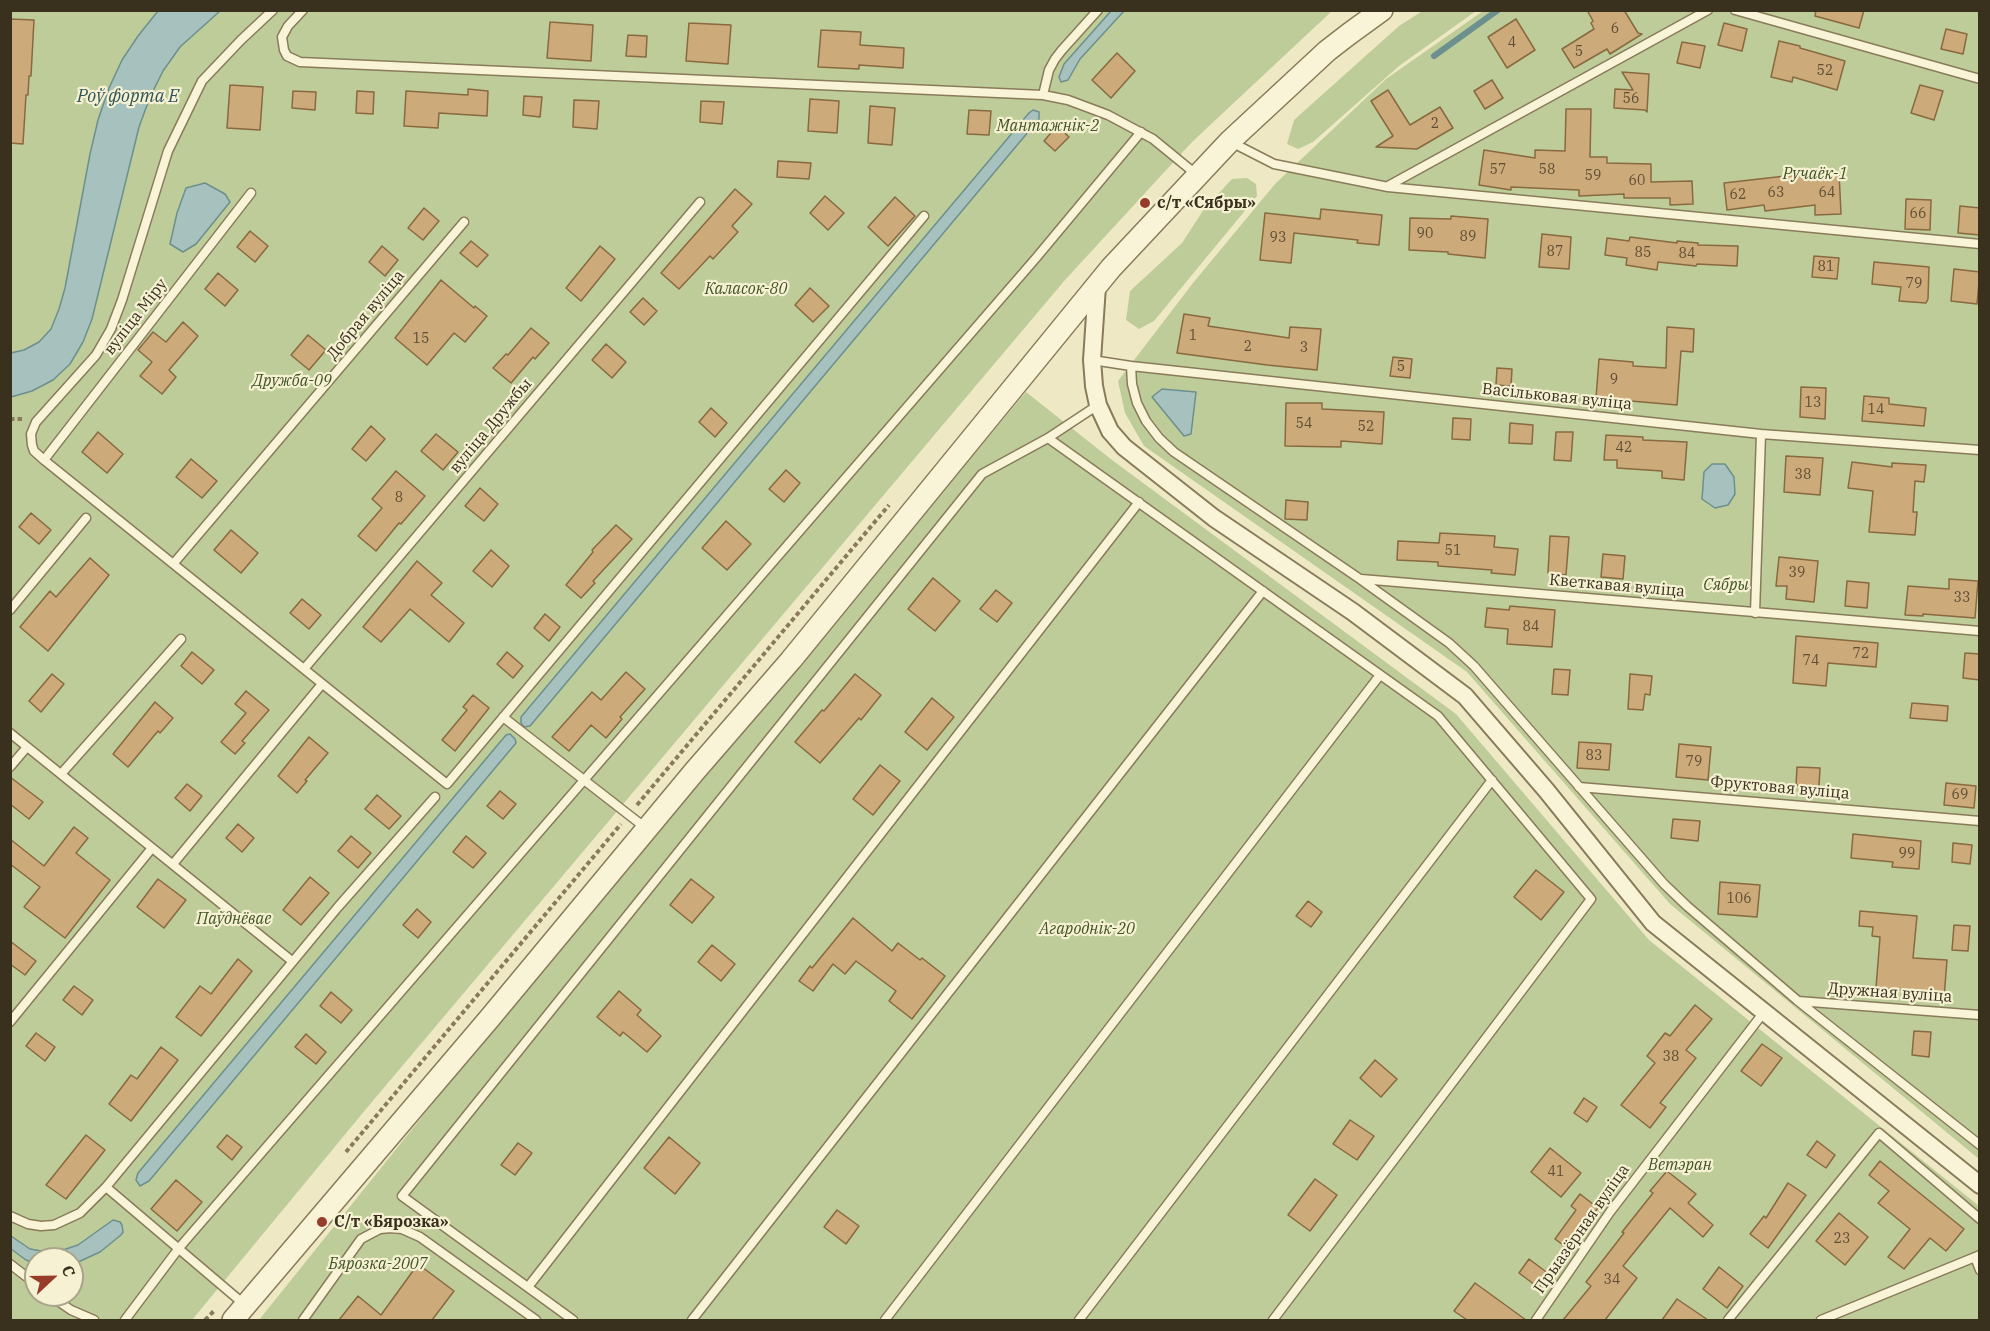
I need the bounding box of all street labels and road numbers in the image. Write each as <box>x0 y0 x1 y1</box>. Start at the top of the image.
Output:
street label: Добрая вуліца <box>323 266 409 364</box>
street label: вуліца Міру <box>100 275 172 359</box>
street label: вуліца Дружбы <box>446 375 536 477</box>
street label: Васільковая вуліца <box>1481 380 1633 414</box>
street label: Кветкавая вуліца <box>1548 570 1686 602</box>
street label: Фруктовая вуліца <box>1710 772 1850 804</box>
street label: Дружная вуліца <box>1827 979 1953 1007</box>
street label: Прыазёрная вуліца <box>1530 1161 1634 1297</box>

